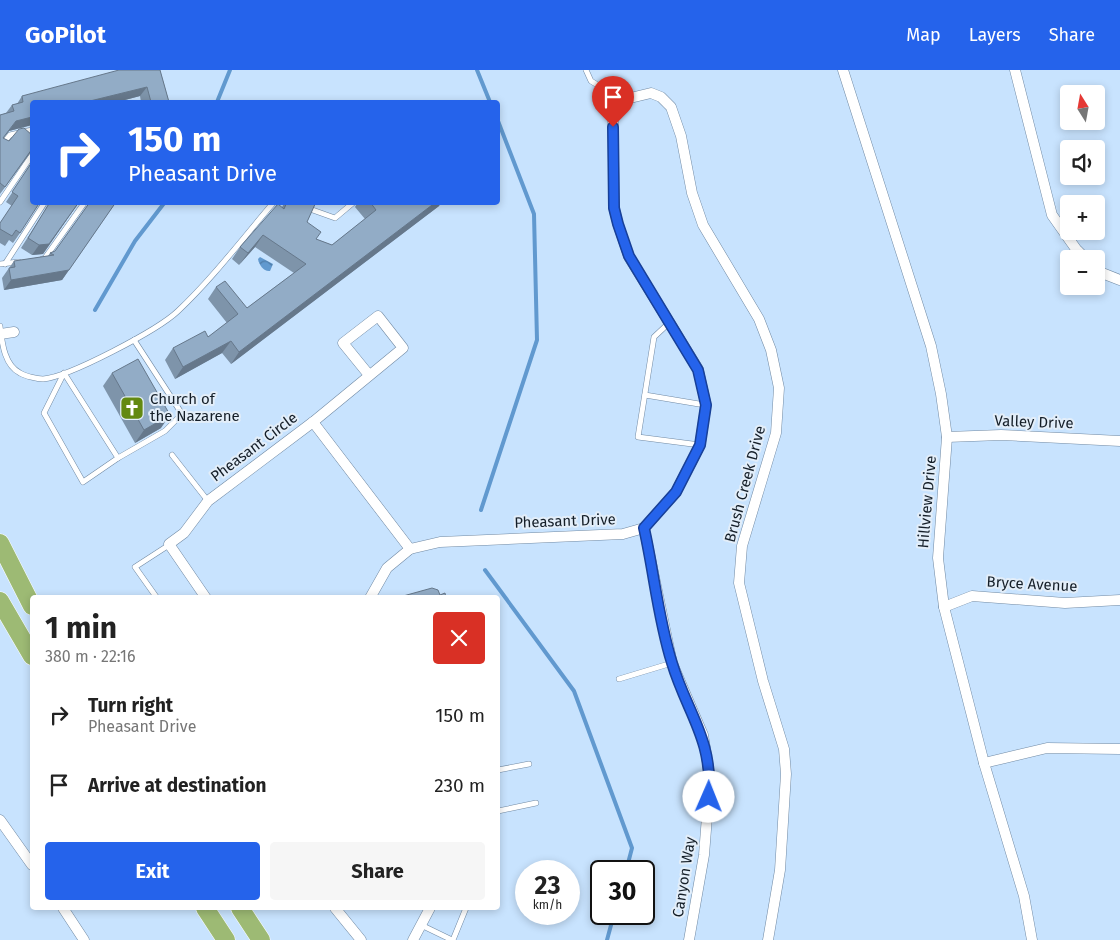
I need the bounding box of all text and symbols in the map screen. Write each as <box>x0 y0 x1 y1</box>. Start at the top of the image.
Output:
text: GoPilot <box>25 21 106 49</box>
text: Map <box>906 24 941 46</box>
text: Layers <box>969 24 1021 46</box>
text: Share <box>1049 24 1095 46</box>
pin <box>592 76 634 127</box>
icon: arrive <box>599 83 627 111</box>
north arrow <box>1060 85 1105 130</box>
map controls <box>1060 85 1105 295</box>
text: 150 m <box>128 118 221 160</box>
icon: right <box>45 120 110 185</box>
button: sound <box>1060 140 1105 185</box>
text: Pheasant Drive <box>128 160 277 187</box>
button: + <box>1060 195 1105 240</box>
button: − <box>1060 250 1105 295</box>
place label: Church of the Nazarene <box>150 390 240 425</box>
church icon: Church of the Nazarene <box>119 395 145 421</box>
street label: Pheasant Circle <box>207 408 301 486</box>
street label: Valley Drive <box>994 412 1074 432</box>
street label: Brush Creek Drive <box>721 424 769 544</box>
street label: Hillview Drive <box>914 455 940 549</box>
street label: Pheasant Drive <box>514 510 616 532</box>
street label: Bryce Avenue <box>986 573 1078 595</box>
text: 1 min <box>45 610 117 646</box>
button: close <box>433 612 485 664</box>
text: 380 m · 22:16 <box>45 647 136 666</box>
text: Turn right <box>88 694 173 717</box>
icon: right <box>45 701 73 729</box>
text: 150 m <box>435 704 485 727</box>
text: Pheasant Drive <box>88 717 196 736</box>
position arrow <box>682 770 734 822</box>
icon: arrive <box>45 771 73 799</box>
text: Arrive at destination <box>88 774 267 797</box>
text: 230 m <box>434 774 485 797</box>
street label: Canyon Way <box>669 835 699 919</box>
button: Exit <box>45 842 260 900</box>
button: Share <box>270 842 485 900</box>
speed limit sign: 30 <box>590 860 655 925</box>
text: 23 <box>535 871 560 901</box>
text: km/h <box>533 898 562 912</box>

